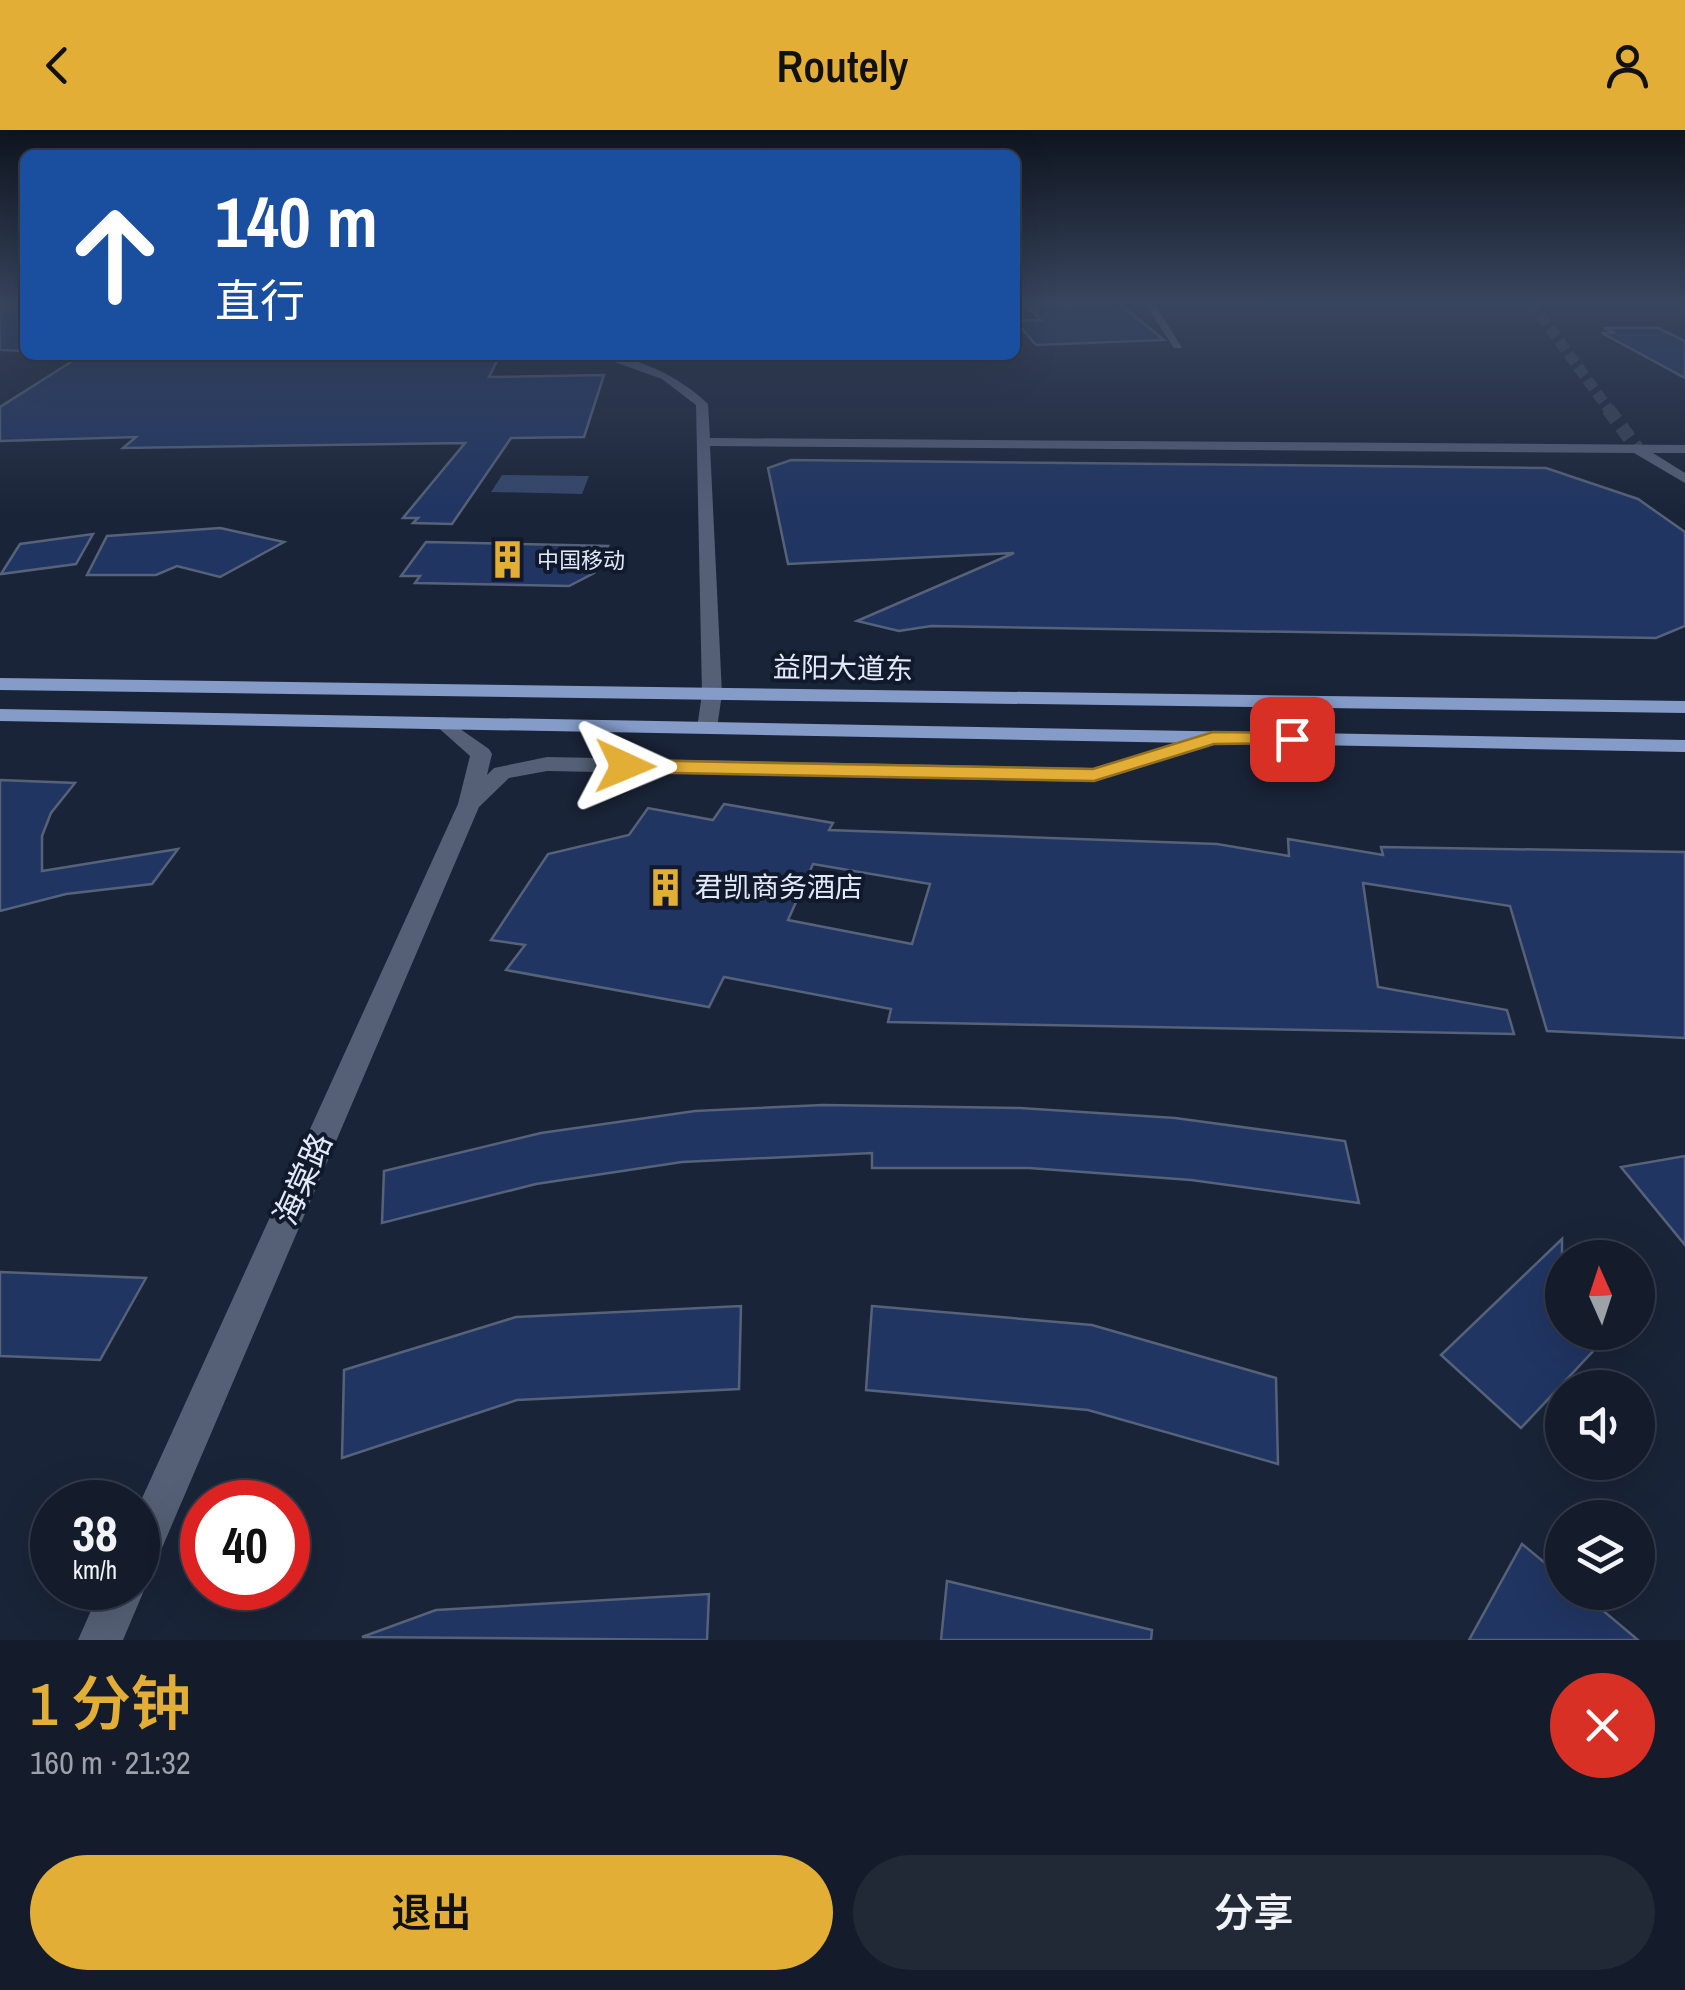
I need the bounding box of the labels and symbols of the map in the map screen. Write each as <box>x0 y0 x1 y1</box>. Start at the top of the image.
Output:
building icon: 中国移动 <box>486 539 528 581</box>
place label: 中国移动 <box>537 545 625 575</box>
street label: 益阳大道东 <box>773 648 913 688</box>
pin <box>1250 697 1335 782</box>
position arrow <box>573 714 677 818</box>
building icon: 君凯商务酒店 <box>644 866 686 908</box>
place label: 君凯商务酒店 <box>695 868 863 906</box>
street label: 海棠路 <box>263 1126 342 1231</box>
north arrow <box>1545 1240 1655 1350</box>
speed limit sign: 40 <box>180 1480 310 1610</box>

